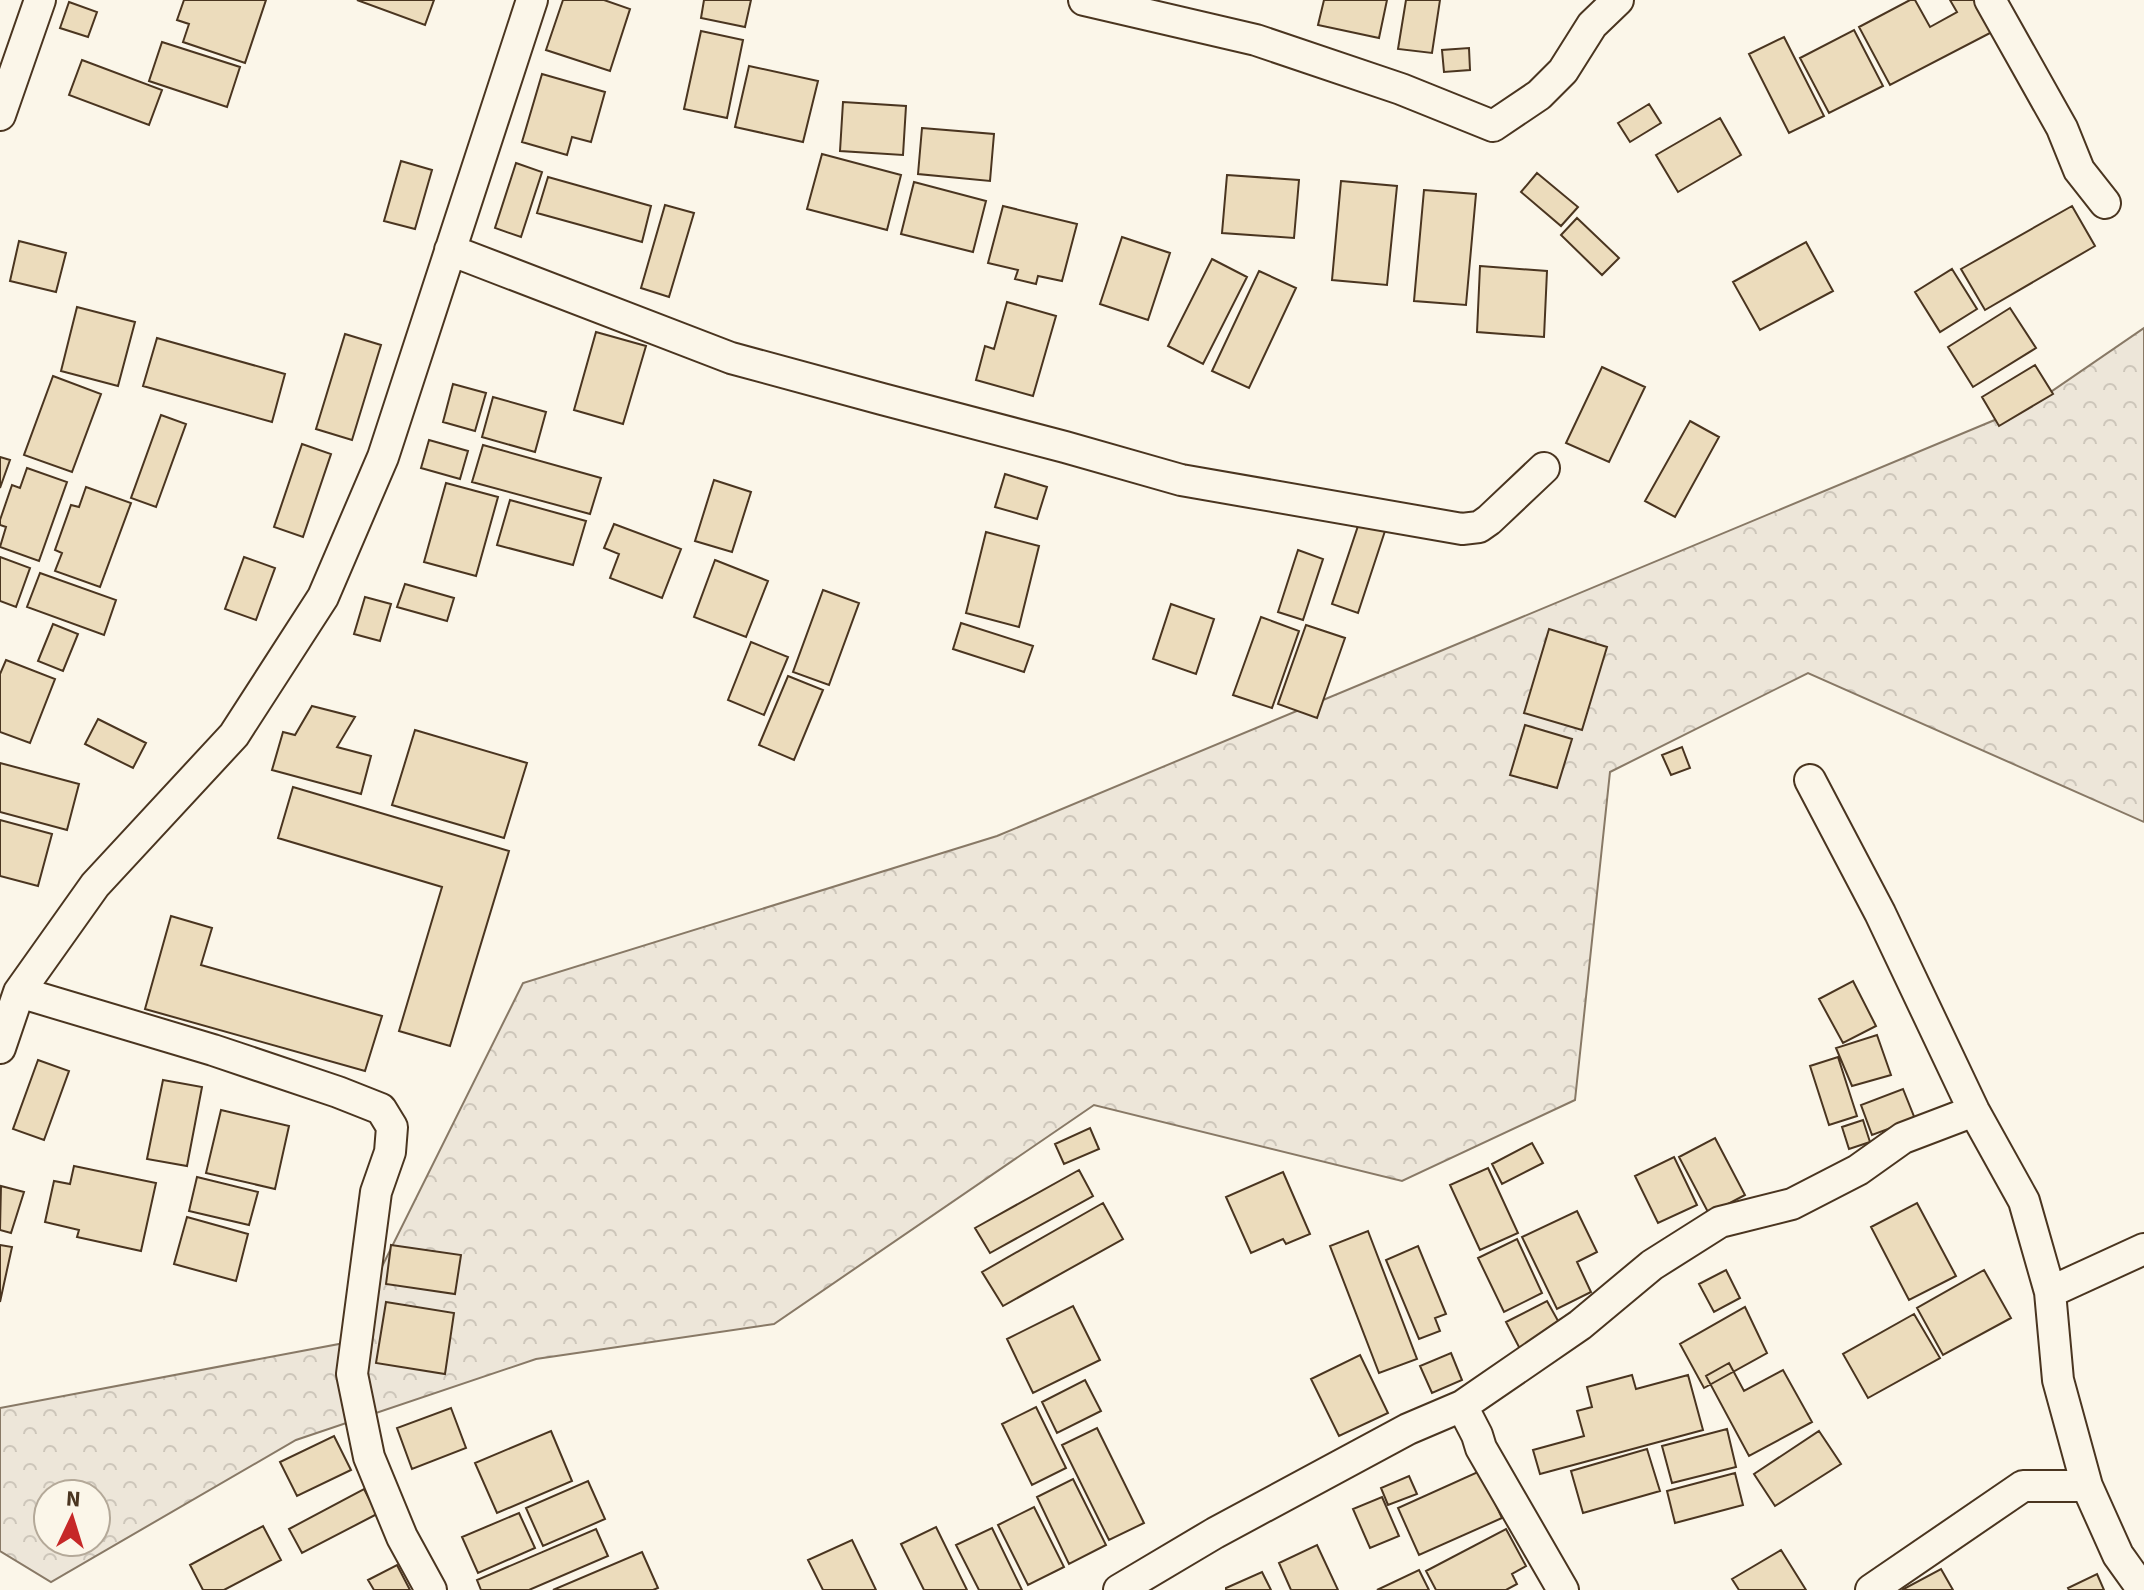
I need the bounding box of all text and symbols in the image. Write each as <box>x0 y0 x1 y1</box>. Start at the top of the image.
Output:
north arrow <box>32 1478 112 1558</box>
text: N <box>65 1483 82 1516</box>

